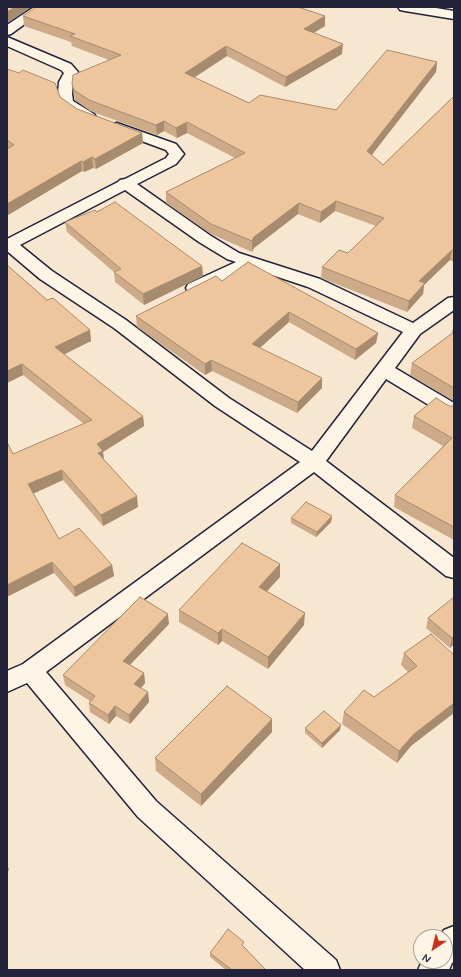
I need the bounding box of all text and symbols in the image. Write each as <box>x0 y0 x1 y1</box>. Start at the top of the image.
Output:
north arrow <box>413 929 453 969</box>
text: N <box>420 950 434 966</box>

